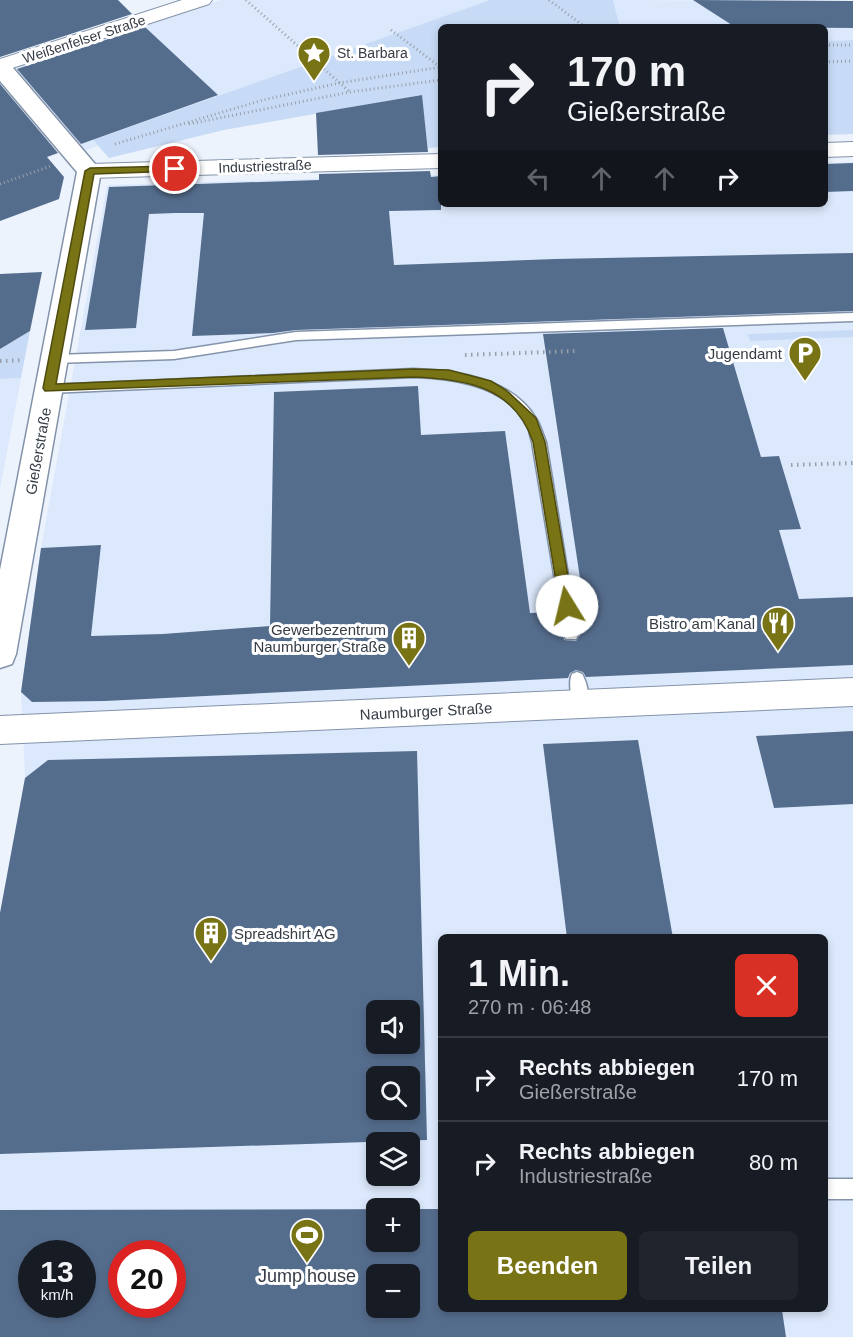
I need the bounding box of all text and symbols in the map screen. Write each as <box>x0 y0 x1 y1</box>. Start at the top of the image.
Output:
street label: Weißenfelser Straße <box>21 12 148 66</box>
place icon: St. Barbara <box>296 35 332 82</box>
place label: St. Barbara <box>337 45 408 61</box>
icon: right <box>468 48 546 126</box>
text: 170 m <box>567 48 686 95</box>
text: Gießerstraße <box>567 97 726 127</box>
pin <box>149 143 200 194</box>
icon: arrive <box>158 152 191 185</box>
street label: Industriestraße <box>218 156 312 176</box>
icon: left <box>522 162 555 195</box>
icon: ahead <box>585 162 618 195</box>
icon: ahead <box>648 162 681 195</box>
icon: right <box>711 162 744 195</box>
parking icon: Jugendamt <box>787 335 823 382</box>
place label: Jugendamt <box>708 345 783 362</box>
street label: Gießerstraße <box>22 406 54 496</box>
position arrow <box>535 574 599 638</box>
restaurant icon: Bistro am Kanal <box>760 605 796 652</box>
place label: Bistro am Kanal <box>649 615 755 632</box>
building icon: Gewerbezentrum Naumburger Straße <box>391 620 427 667</box>
place label: Gewerbezentrum Naumburger Straße <box>253 621 386 655</box>
street label: Naumburger Straße <box>359 699 493 723</box>
building icon: Spreadshirt AG <box>193 915 229 962</box>
place label: Spreadshirt AG <box>234 925 336 942</box>
text: 1 Min. <box>468 953 570 994</box>
button: close <box>735 954 798 1017</box>
text: 270 m · 06:48 <box>468 996 591 1018</box>
map controls <box>366 1000 420 1318</box>
button: sound <box>366 1000 420 1054</box>
text: Rechts abbiegen <box>519 1055 695 1080</box>
icon: right <box>468 1063 501 1096</box>
button: search <box>366 1066 420 1120</box>
text: 170 m <box>737 1066 798 1091</box>
text: Gießerstraße <box>519 1081 637 1103</box>
button: layers <box>366 1132 420 1186</box>
text: Rechts abbiegen <box>519 1139 695 1164</box>
icon: right <box>468 1147 501 1180</box>
text: 80 m <box>749 1150 798 1175</box>
text: Industriestraße <box>519 1165 652 1187</box>
button: + <box>366 1198 420 1252</box>
sports icon: Jump house <box>289 1217 325 1264</box>
button: Beenden <box>468 1231 627 1300</box>
button: Teilen <box>639 1231 798 1300</box>
speed limit sign: 20 <box>108 1240 186 1318</box>
text: 13 <box>40 1255 74 1288</box>
button: − <box>366 1264 420 1318</box>
place label: Jump house <box>258 1266 356 1286</box>
text: km/h <box>41 1286 73 1303</box>

